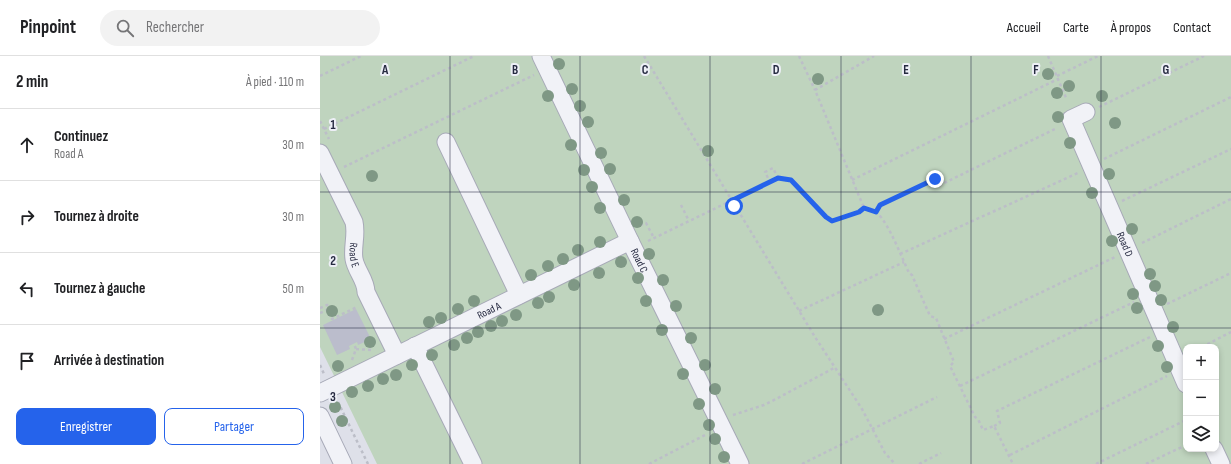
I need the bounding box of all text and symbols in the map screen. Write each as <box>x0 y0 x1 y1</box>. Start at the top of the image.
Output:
search box <box>100 10 380 46</box>
text: Pinpoint <box>20 16 76 39</box>
icon: search <box>114 17 136 39</box>
text: Rechercher <box>146 18 204 37</box>
text: Accueil <box>1007 19 1041 36</box>
text: Carte <box>1063 19 1089 36</box>
text: À propos <box>1111 19 1151 36</box>
text: Contact <box>1173 19 1211 36</box>
text: A <box>381 62 389 78</box>
text: B <box>512 62 518 78</box>
text: C <box>642 62 649 78</box>
text: D <box>773 62 780 78</box>
text: E <box>903 62 909 78</box>
text: F <box>1033 62 1039 78</box>
text: G <box>1163 62 1170 78</box>
text: 2 min <box>16 72 48 92</box>
text: À pied · 110 m <box>246 74 304 90</box>
text: 1 <box>330 117 336 133</box>
text: Continuez <box>54 127 108 146</box>
icon: ahead <box>16 134 38 156</box>
text: 30 m <box>282 137 304 153</box>
text: Road A <box>54 146 83 162</box>
route end <box>926 170 944 188</box>
route start <box>725 197 743 215</box>
icon: right <box>16 206 38 228</box>
text: Tournez à droite <box>54 207 139 226</box>
text: 30 m <box>282 209 304 225</box>
street label: Road D <box>1114 230 1136 258</box>
street label: Road E <box>347 242 362 269</box>
street label: Road C <box>628 246 651 275</box>
text: 2 <box>330 253 336 269</box>
icon: left <box>16 278 38 300</box>
text: Tournez à gauche <box>54 279 145 298</box>
text: 50 m <box>283 281 304 297</box>
street label: Road A <box>475 299 503 322</box>
map controls <box>1183 344 1219 452</box>
button: + <box>1183 344 1219 380</box>
icon: arrive <box>16 350 38 372</box>
text: Arrivée à destination <box>54 351 164 370</box>
button: − <box>1183 380 1219 416</box>
text: 3 <box>330 389 336 405</box>
button: Enregistrer <box>16 408 156 445</box>
button: Partager <box>164 408 304 445</box>
button: layers <box>1183 416 1219 452</box>

